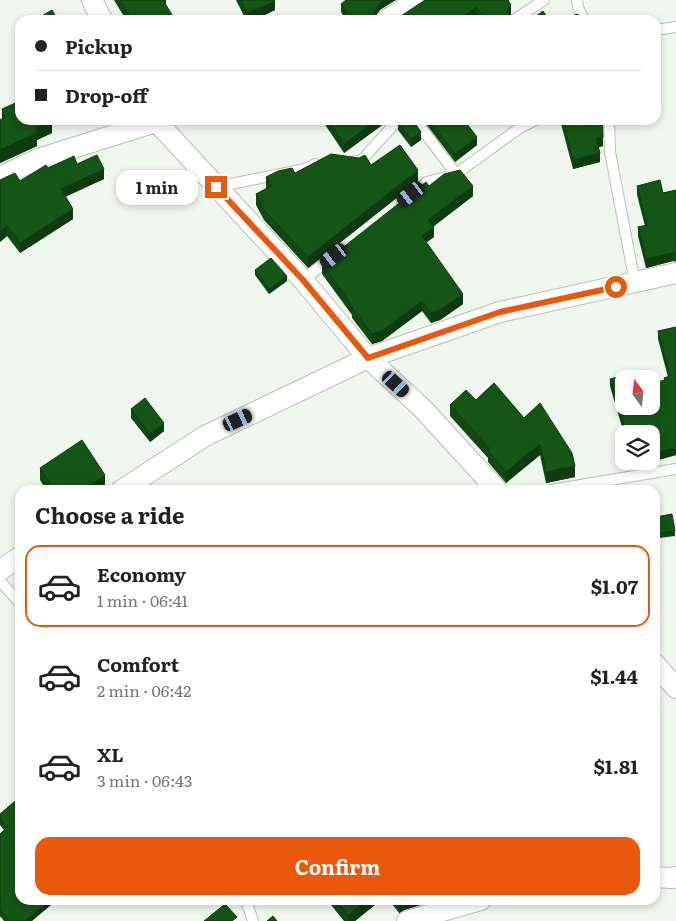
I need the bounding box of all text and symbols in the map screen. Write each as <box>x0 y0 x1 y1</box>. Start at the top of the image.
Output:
text: Pickup <box>65 32 133 60</box>
text: Drop-off <box>65 81 148 109</box>
callout: 1 min <box>116 170 198 204</box>
text: 1 min <box>136 175 178 199</box>
route end <box>205 176 227 198</box>
car <box>394 179 427 209</box>
car <box>317 241 350 271</box>
route start <box>605 276 627 298</box>
car <box>379 368 412 400</box>
north arrow <box>615 370 660 415</box>
map controls <box>615 370 660 470</box>
car <box>221 407 254 433</box>
button: layers <box>615 425 660 470</box>
text: Choose a ride <box>35 498 184 531</box>
text: Economy <box>97 560 186 588</box>
icon: car <box>37 564 82 609</box>
text: $1.07 <box>591 572 638 600</box>
text: 1 min · 06:41 <box>97 588 188 612</box>
text: Comfort <box>97 650 179 678</box>
icon: car <box>37 654 82 699</box>
text: $1.44 <box>590 662 638 690</box>
text: 2 min · 06:42 <box>97 678 191 702</box>
text: XL <box>97 740 124 768</box>
icon: car <box>37 744 82 789</box>
text: $1.81 <box>594 752 638 780</box>
text: 3 min · 06:43 <box>97 768 192 792</box>
button: Confirm <box>35 837 640 895</box>

